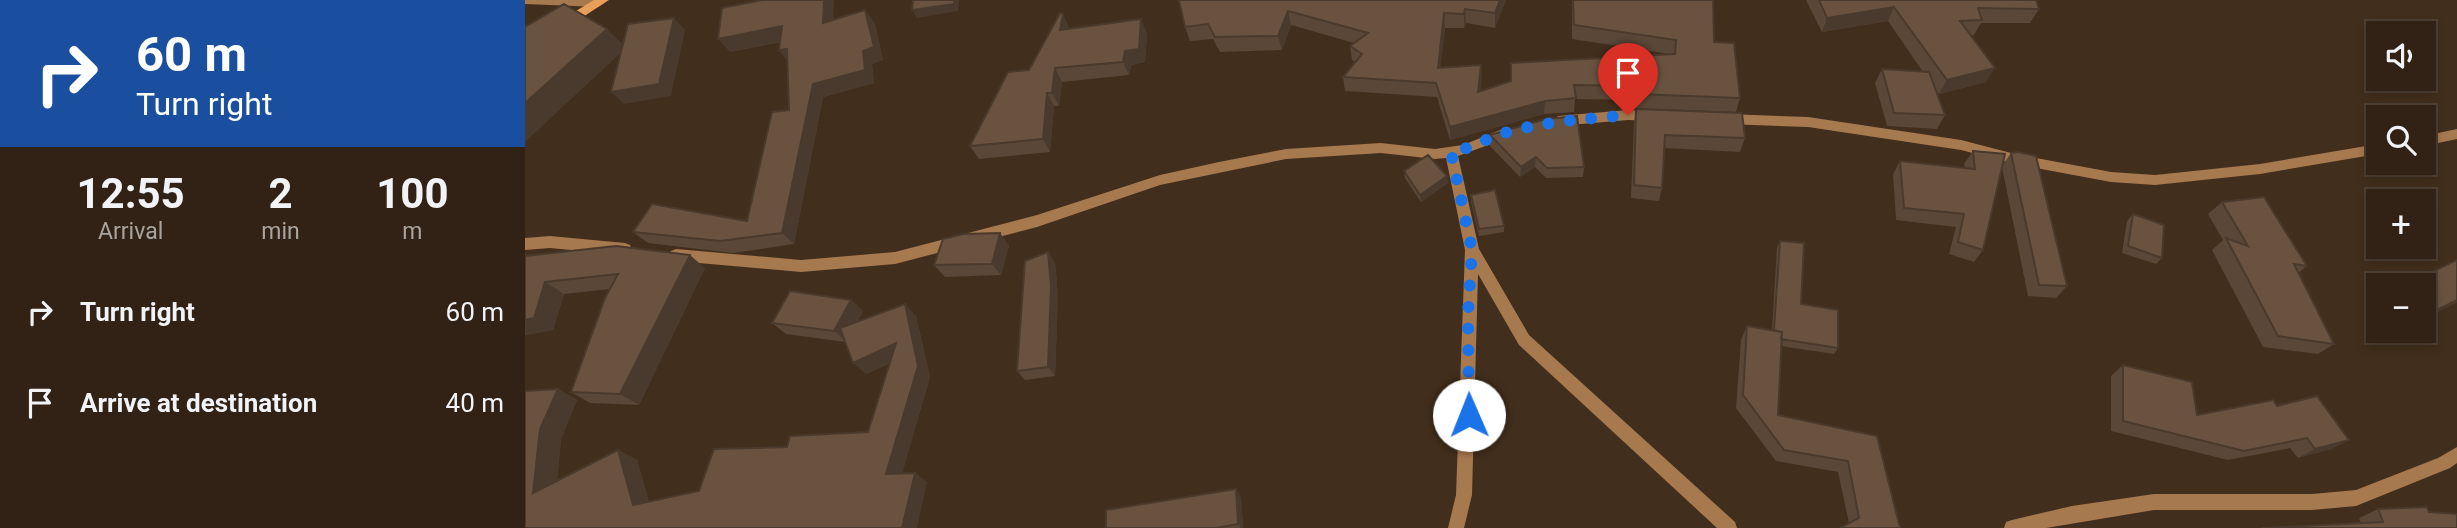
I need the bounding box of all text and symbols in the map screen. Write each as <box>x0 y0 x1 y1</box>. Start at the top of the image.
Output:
map controls <box>2366 21 2436 343</box>
button: sound <box>2366 21 2436 91</box>
text: 60 m <box>136 26 247 83</box>
icon: right <box>21 28 112 119</box>
pin <box>1598 43 1658 115</box>
icon: arrive <box>1609 54 1647 92</box>
text: Turn right <box>136 85 272 123</box>
button: search <box>2366 105 2436 175</box>
text: 12:55 <box>77 169 185 218</box>
text: 2 <box>268 169 293 218</box>
text: 100 <box>376 169 449 218</box>
button: + <box>2366 189 2436 259</box>
text: Arrival <box>98 218 163 245</box>
text: min <box>261 218 300 245</box>
text: m <box>402 218 422 245</box>
button: − <box>2366 273 2436 343</box>
icon: right <box>21 293 59 331</box>
text: Turn right <box>80 297 195 327</box>
text: 60 m <box>446 297 504 327</box>
position arrow <box>1432 378 1506 452</box>
icon: arrive <box>21 384 59 422</box>
text: Arrive at destination <box>80 388 317 418</box>
text: 40 m <box>446 388 504 418</box>

